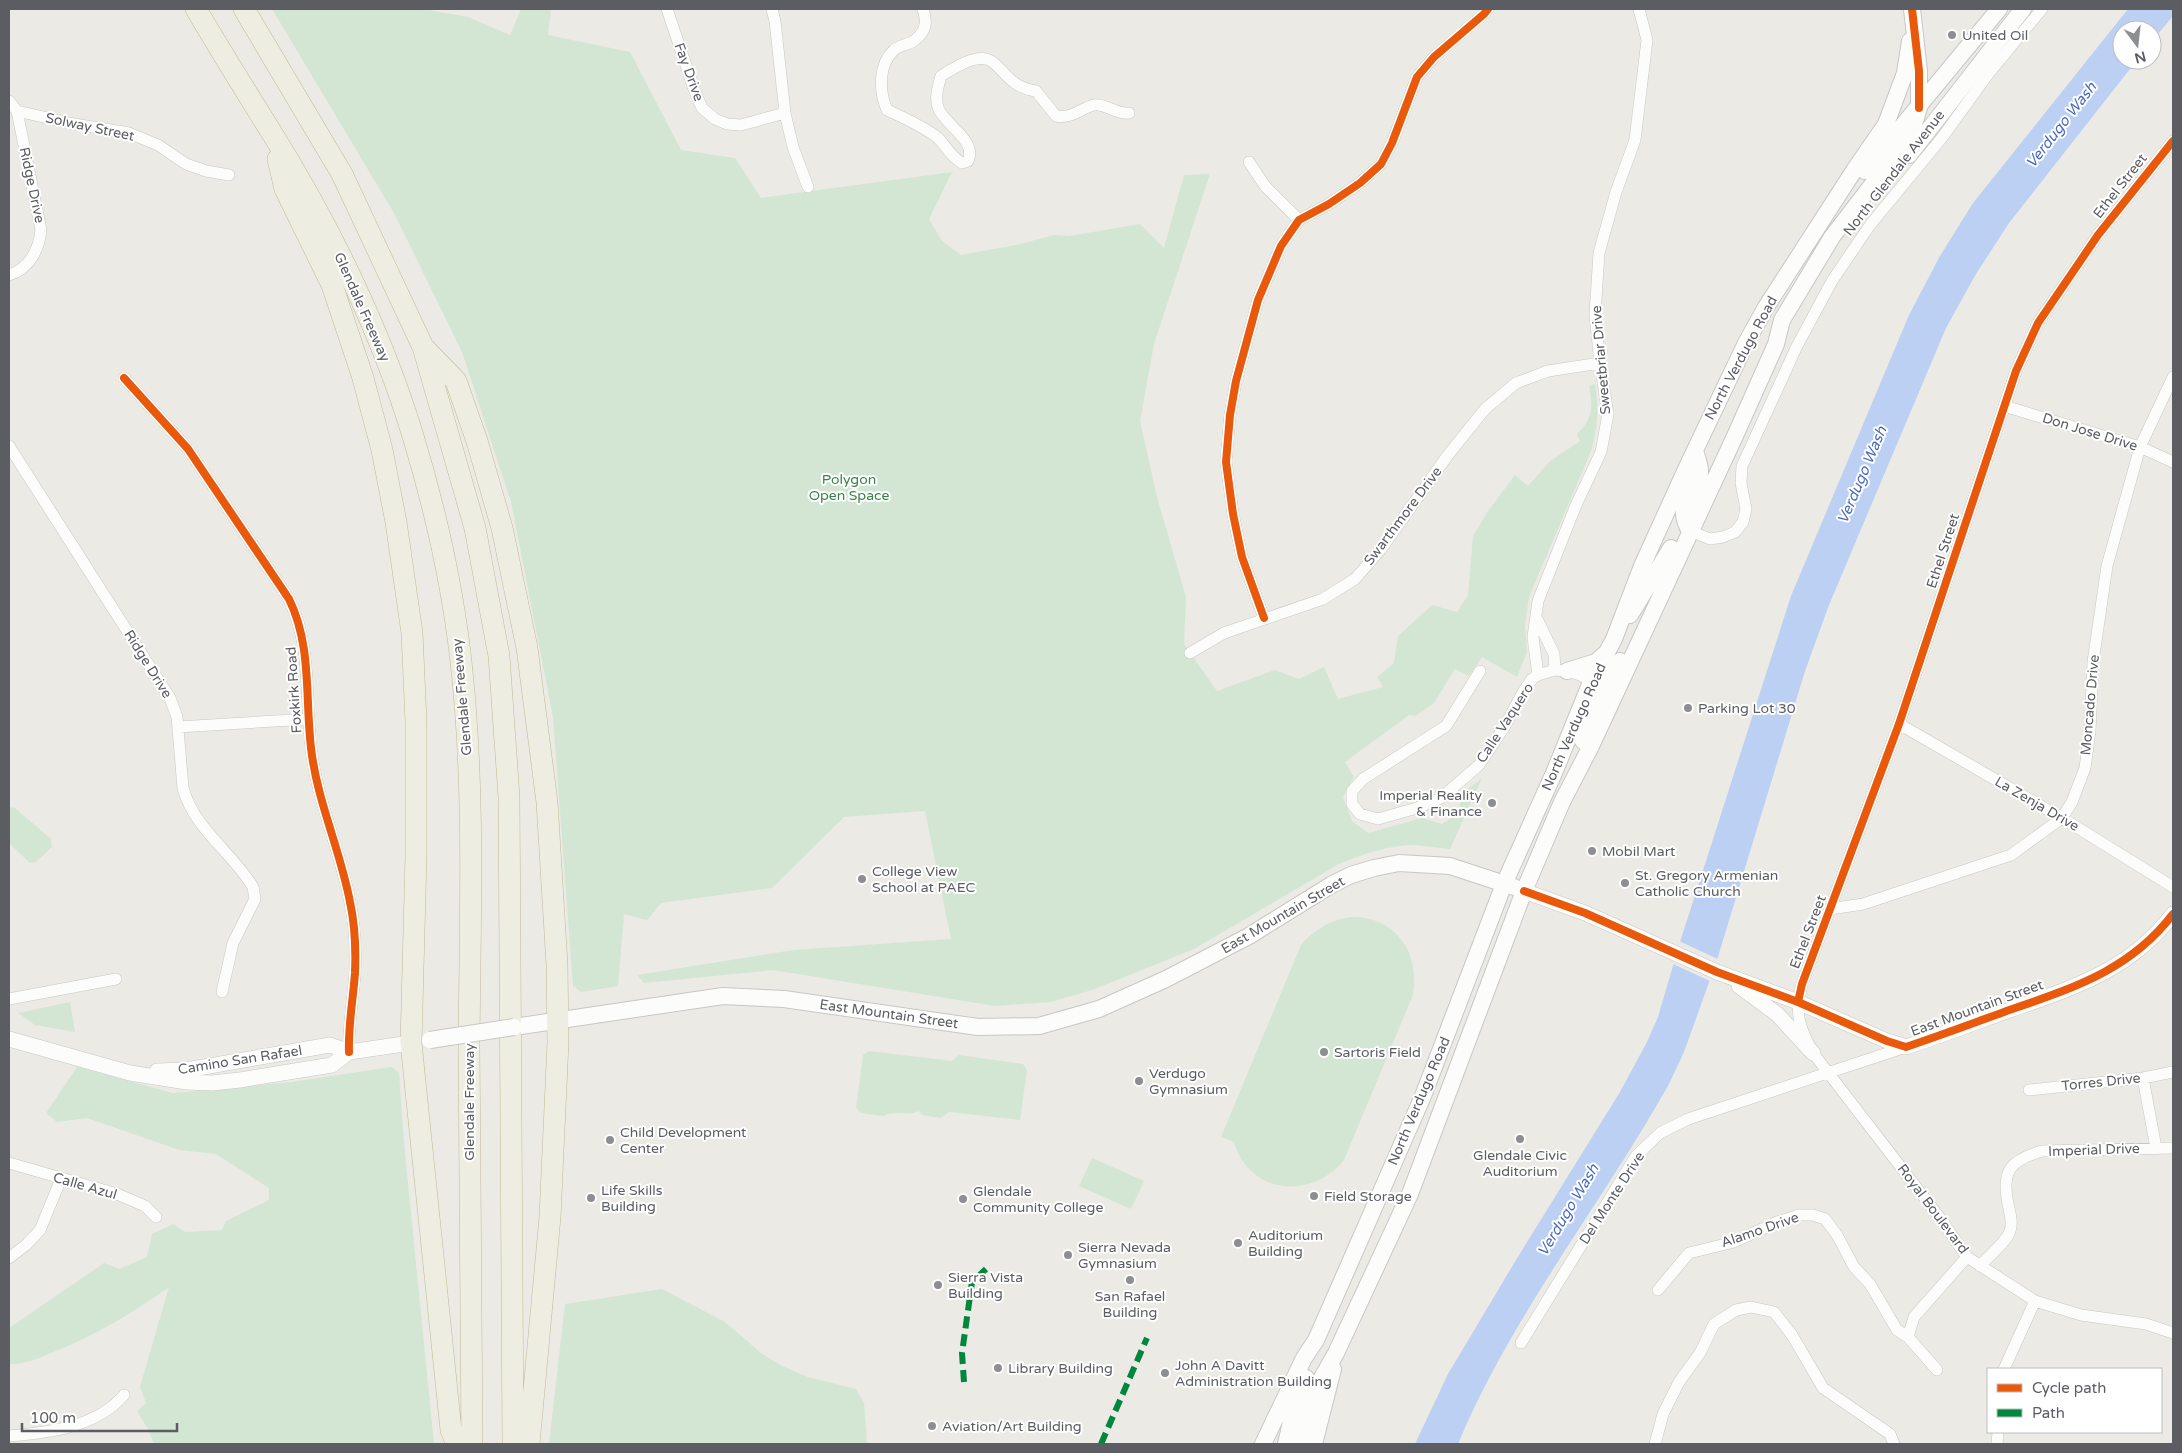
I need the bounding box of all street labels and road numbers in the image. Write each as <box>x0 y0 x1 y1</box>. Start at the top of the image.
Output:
street label: Fay Drive <box>671 41 707 104</box>
street label: North Glendale Avenue <box>1840 107 1948 239</box>
street label: Solway Street <box>44 109 137 145</box>
street label: Ridge Drive <box>16 145 48 225</box>
street label: Ethel Street <box>2089 150 2151 222</box>
street label: Glendale Freeway <box>330 250 394 365</box>
street label: North Verdugo Road <box>1701 293 1781 423</box>
street label: Sweetbriar Drive <box>1588 305 1614 415</box>
street label: Don Jose Drive <box>2040 409 2140 455</box>
street label: Swarthmore Drive <box>1360 463 1446 569</box>
street label: Ethel Street <box>1923 511 1963 591</box>
street label: Ridge Drive <box>120 627 176 701</box>
street label: Glendale Freeway <box>448 637 476 756</box>
street label: Foxkirk Road <box>282 646 306 734</box>
street label: Moncado Drive <box>2077 654 2103 756</box>
street label: North Verdugo Road <box>1538 661 1610 793</box>
street label: Calle Vaquero <box>1473 680 1537 766</box>
street label: La Zenja Drive <box>1992 773 2082 835</box>
street label: East Mountain Street <box>1218 872 1348 957</box>
street label: Ethel Street <box>1786 892 1830 971</box>
street label: East Mountain Street <box>1908 976 2046 1040</box>
street label: East Mountain Street <box>819 996 960 1032</box>
street label: North Verdugo Road <box>1384 1034 1454 1168</box>
street label: Camino San Rafael <box>177 1042 303 1078</box>
street label: Glendale Freeway <box>461 1043 478 1161</box>
street label: Torres Drive <box>2061 1069 2141 1095</box>
street label: Imperial Drive <box>2048 1140 2140 1160</box>
street label: Del Monte Drive <box>1576 1149 1648 1247</box>
street label: Royal Boulevard <box>1894 1161 1972 1257</box>
street label: Calle Azul <box>51 1169 119 1203</box>
street label: Alamo Drive <box>1719 1209 1801 1251</box>

